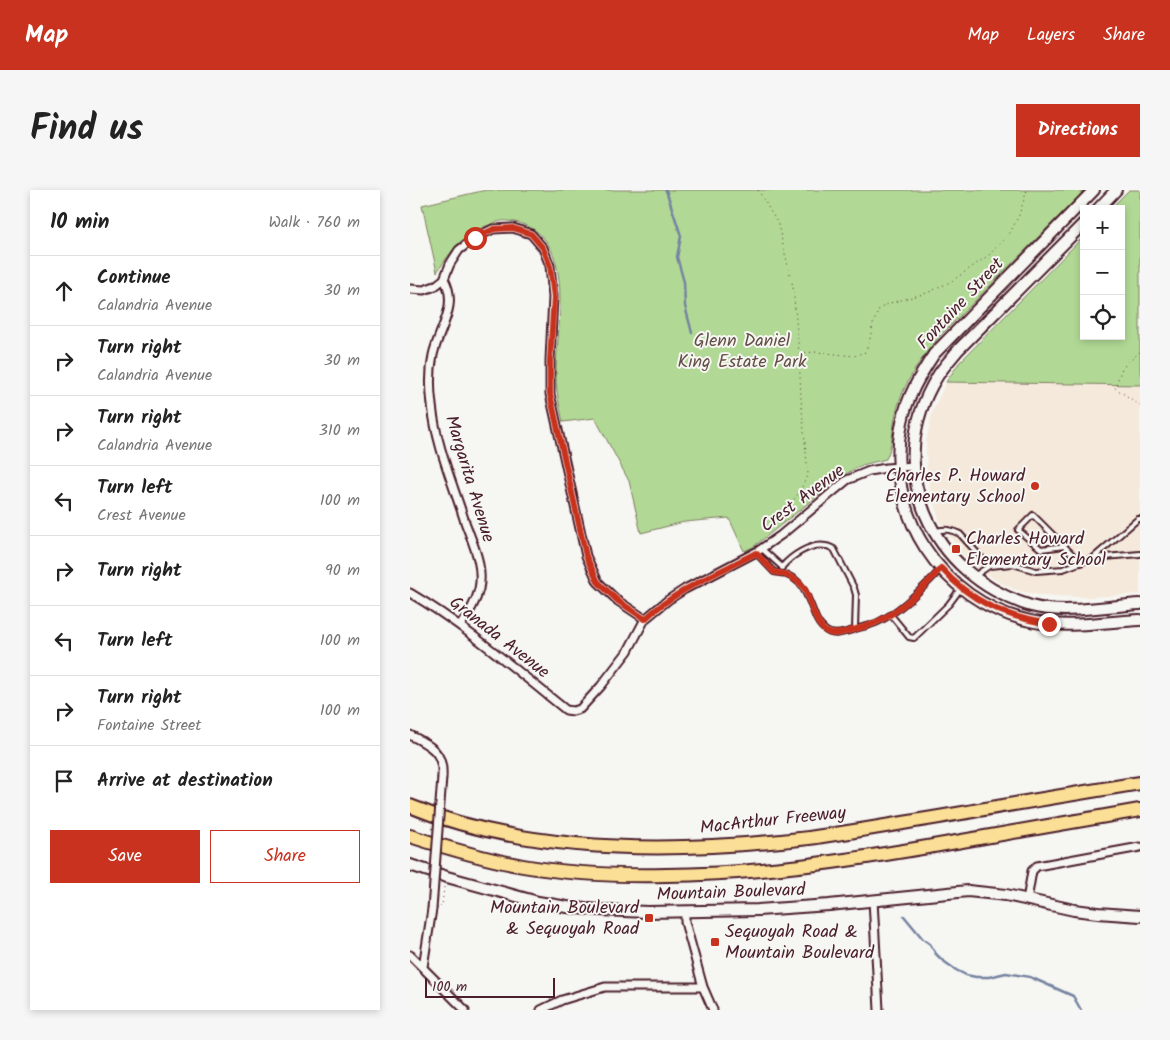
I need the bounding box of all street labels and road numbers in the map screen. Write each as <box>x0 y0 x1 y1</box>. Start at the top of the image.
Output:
street label: Fontaine Street <box>910 250 1012 357</box>
street label: Margarita Avenue <box>436 412 502 546</box>
street label: Crest Avenue <box>754 457 852 541</box>
street label: Granada Avenue <box>442 589 556 687</box>
street label: MacArthur Freeway <box>699 799 848 843</box>
street label: Mountain Boulevard <box>656 876 807 910</box>

